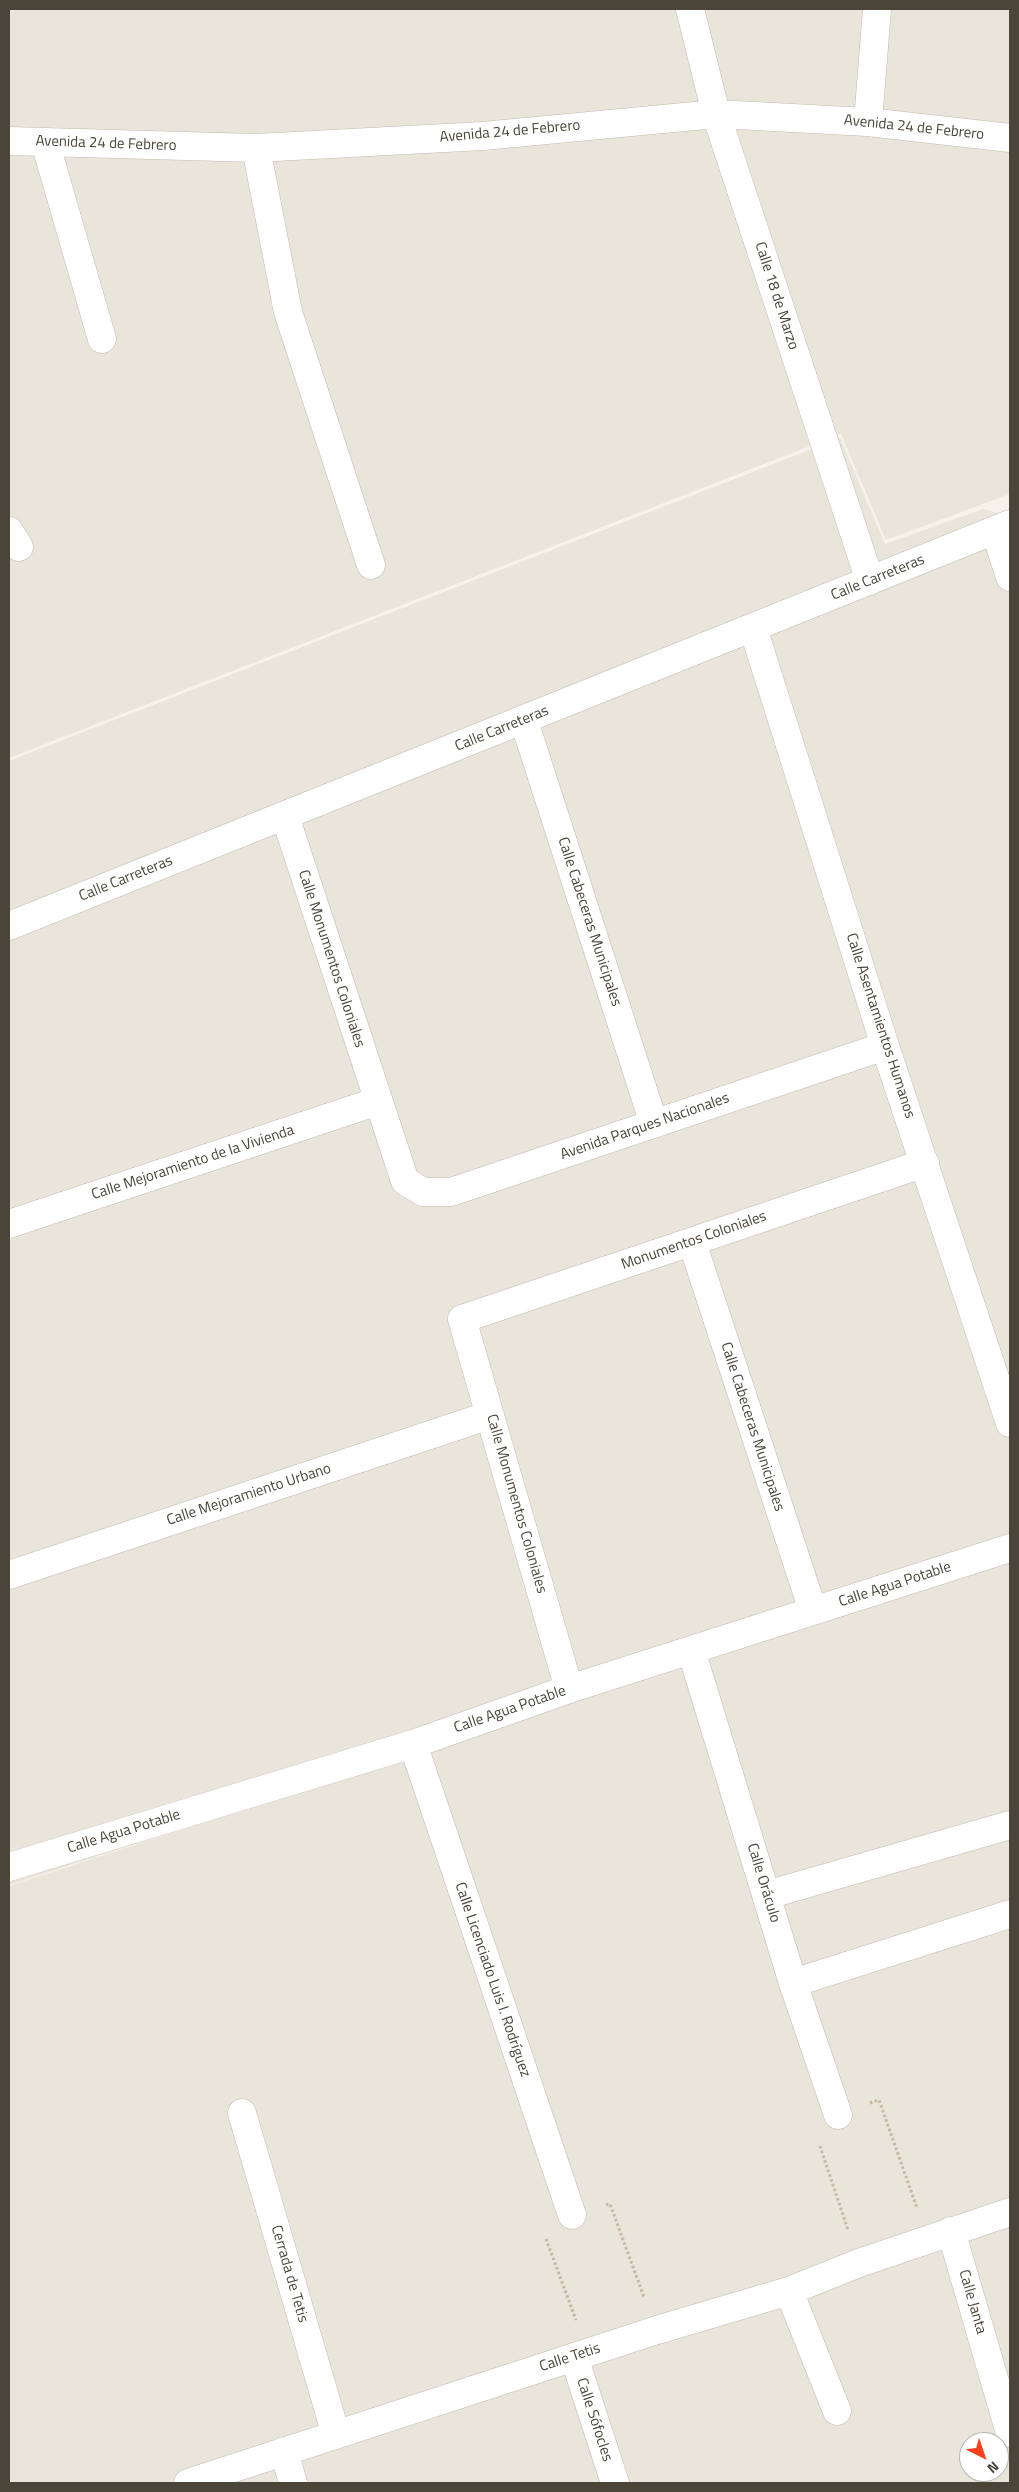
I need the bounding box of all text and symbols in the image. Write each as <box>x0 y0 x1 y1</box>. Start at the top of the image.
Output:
street label: Avenida 24 de Febrero <box>843 112 985 144</box>
street label: Avenida 24 de Febrero <box>439 117 581 147</box>
street label: Avenida 24 de Febrero <box>35 133 177 155</box>
street label: Calle 18 de Marzo <box>750 240 802 352</box>
street label: Calle Carreteras <box>829 551 927 605</box>
street label: Calle Carreteras <box>453 702 551 756</box>
street label: Calle Cabeceras Municipales <box>553 835 625 1009</box>
street label: Calle Carreteras <box>77 852 175 906</box>
street label: Calle Monumentos Coloniales <box>294 868 368 1050</box>
street label: Calle Asentamientos Humanos <box>842 931 918 1121</box>
street label: Avenida Parques Nacionales <box>558 1090 732 1164</box>
street label: Calle Mejoramiento de la Vivienda <box>89 1122 297 1204</box>
street label: Monumentos Coloniales <box>619 1208 769 1274</box>
street label: Calle Cabeceras Municipales <box>716 1340 788 1514</box>
street label: Calle Monumentos Coloniales <box>482 1412 550 1596</box>
street label: Calle Mejoramiento Urbano <box>165 1460 333 1530</box>
street label: Calle Agua Potable <box>836 1558 954 1612</box>
street label: Calle Agua Potable <box>452 1682 568 1738</box>
street label: Calle Agua Potable <box>65 1806 183 1858</box>
street label: Calle Oráculo <box>742 1841 784 1925</box>
street label: Calle Licenciado Luis I. Rodríguez <box>450 1880 534 2080</box>
street label: Cerrada de Tetis <box>266 2223 312 2325</box>
street label: Calle Janta <box>954 2268 990 2336</box>
street label: Calle Tetis <box>537 2340 603 2376</box>
street label: Calle Sófocles <box>572 2376 616 2464</box>
north arrow <box>959 2432 1009 2482</box>
text: N <box>983 2457 1004 2479</box>

